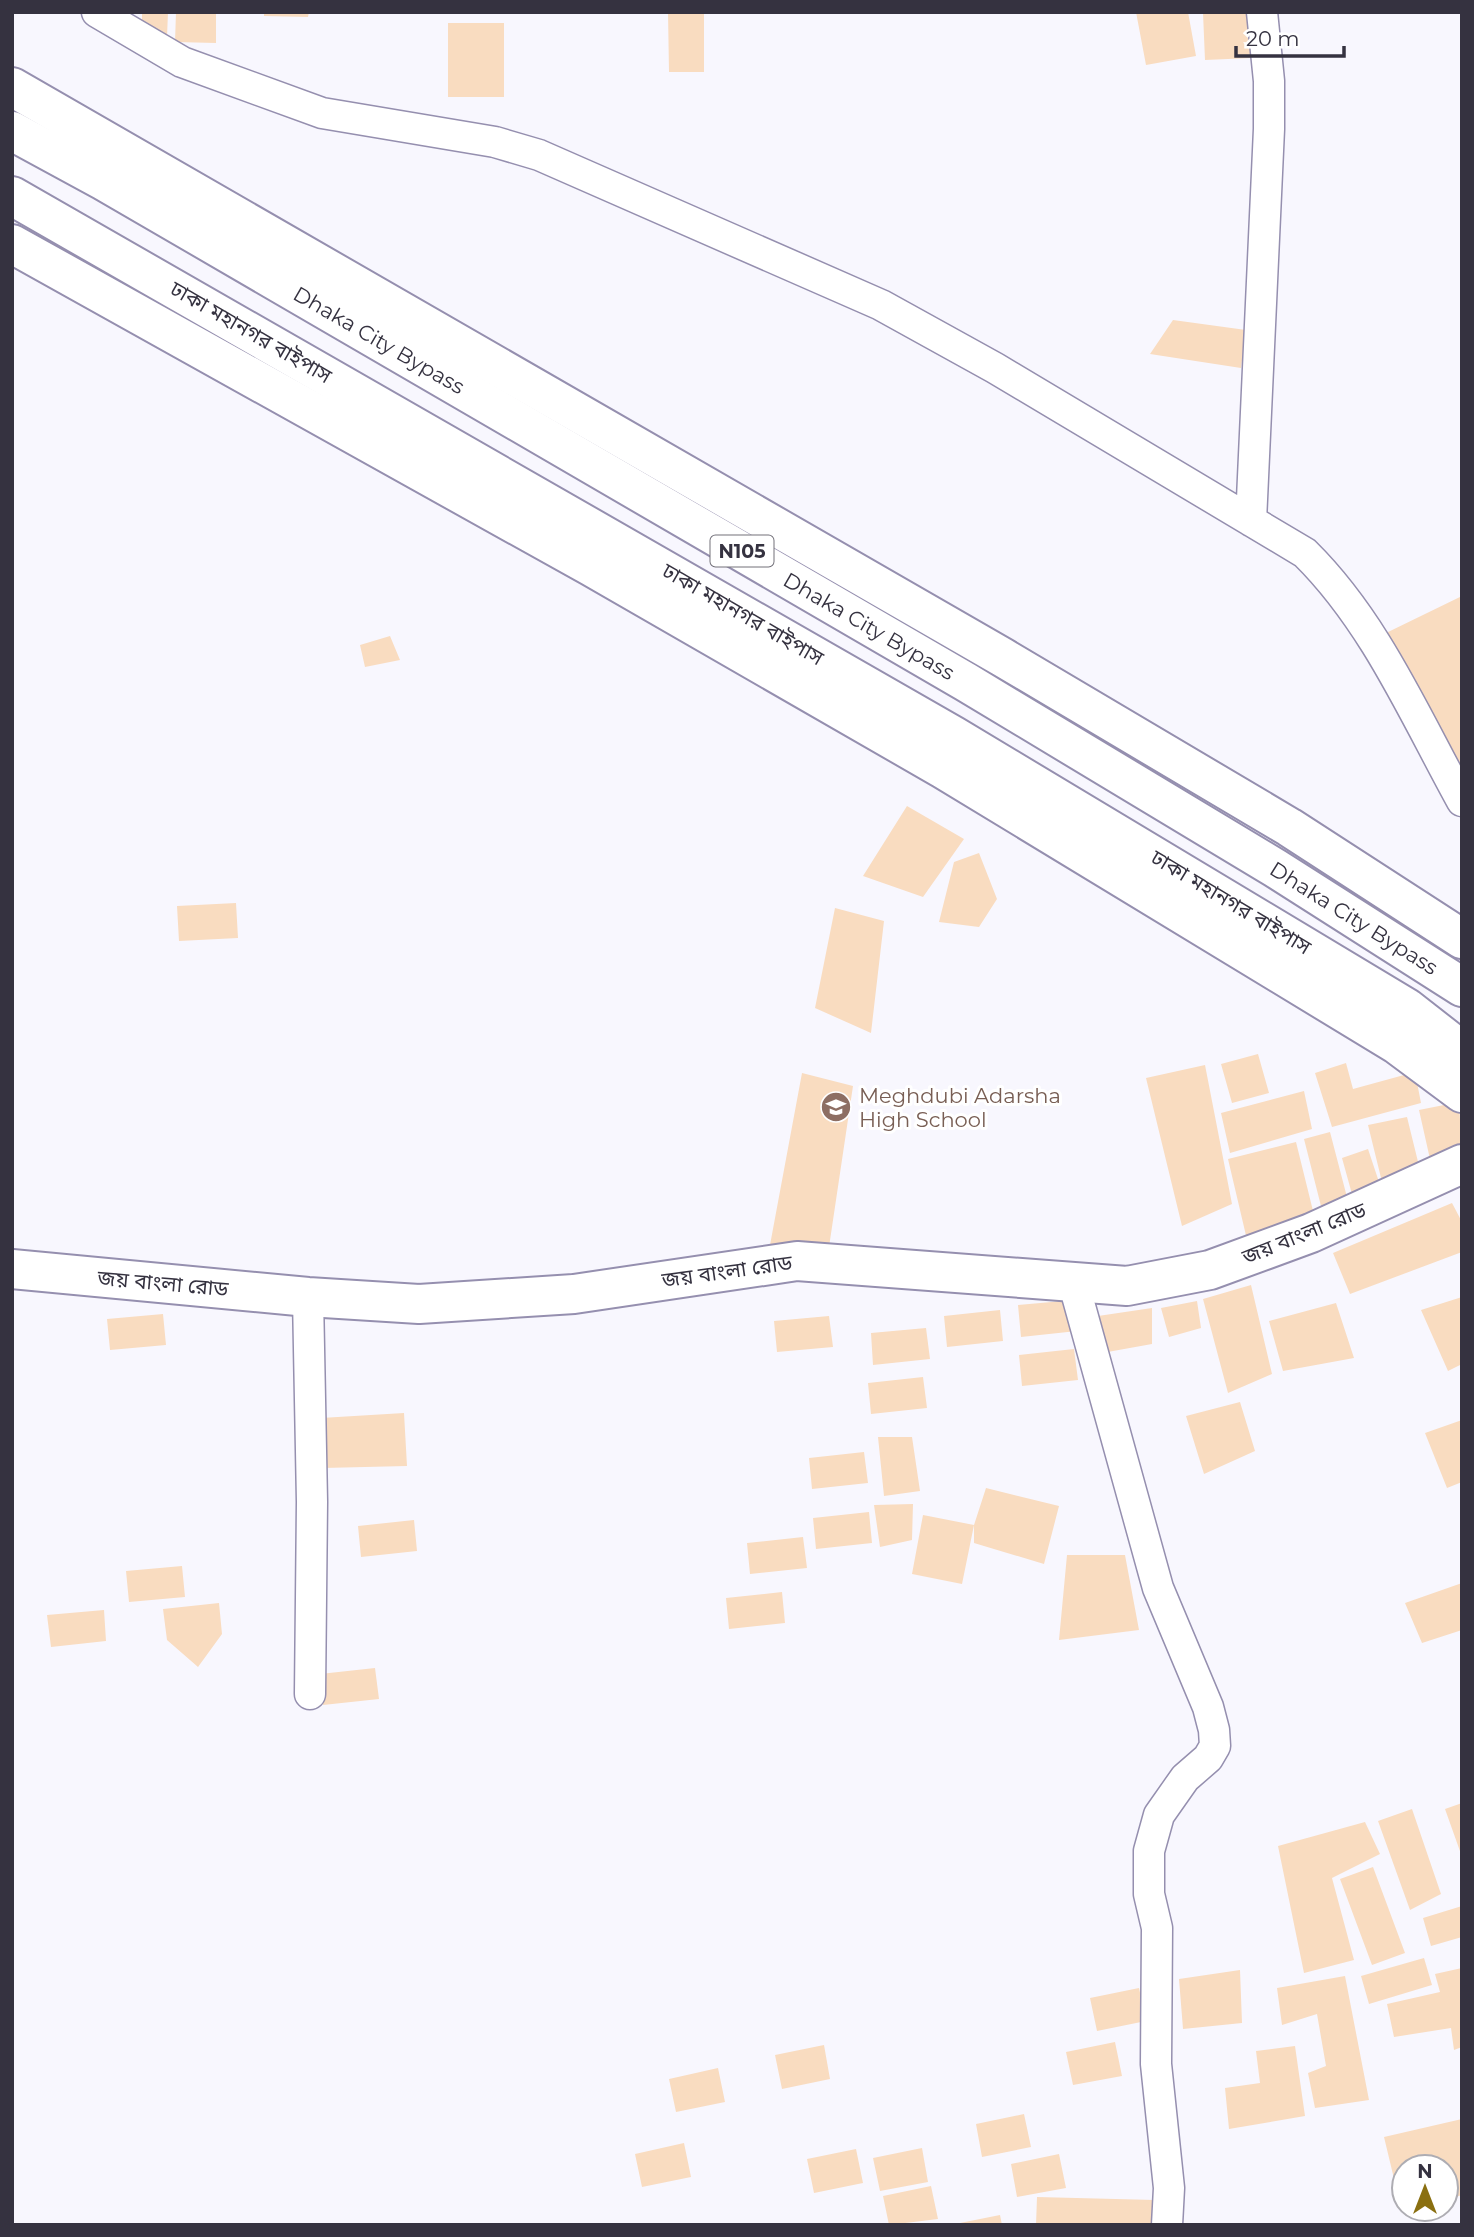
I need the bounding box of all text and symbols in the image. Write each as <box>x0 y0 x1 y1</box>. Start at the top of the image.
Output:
scale bar <box>1236 14 1344 58</box>
text: 20 m <box>1246 26 1300 51</box>
street label: ঢাকা মহানগর বাইপাস <box>165 275 337 389</box>
street label: Dhaka City Bypass <box>289 281 469 399</box>
road number: N105 <box>710 536 774 566</box>
street label: ঢাকা মহানগর বাইপাস <box>657 557 829 671</box>
street label: Dhaka City Bypass <box>779 567 959 685</box>
street label: ঢাকা মহানগর বাইপাস <box>1146 844 1316 960</box>
street label: Dhaka City Bypass <box>1265 856 1443 980</box>
place label: Meghdubi Adarsha High School <box>859 1083 1061 1132</box>
school or university icon: Meghdubi Adarsha High School <box>819 1090 853 1124</box>
street label: জয় বাংলা রোড <box>1238 1196 1370 1270</box>
street label: জয় বাংলা রোড <box>659 1249 795 1293</box>
street label: জয় বাংলা রোড <box>96 1265 230 1301</box>
north arrow <box>1390 2153 1460 2223</box>
text: N <box>1417 2160 1433 2183</box>

